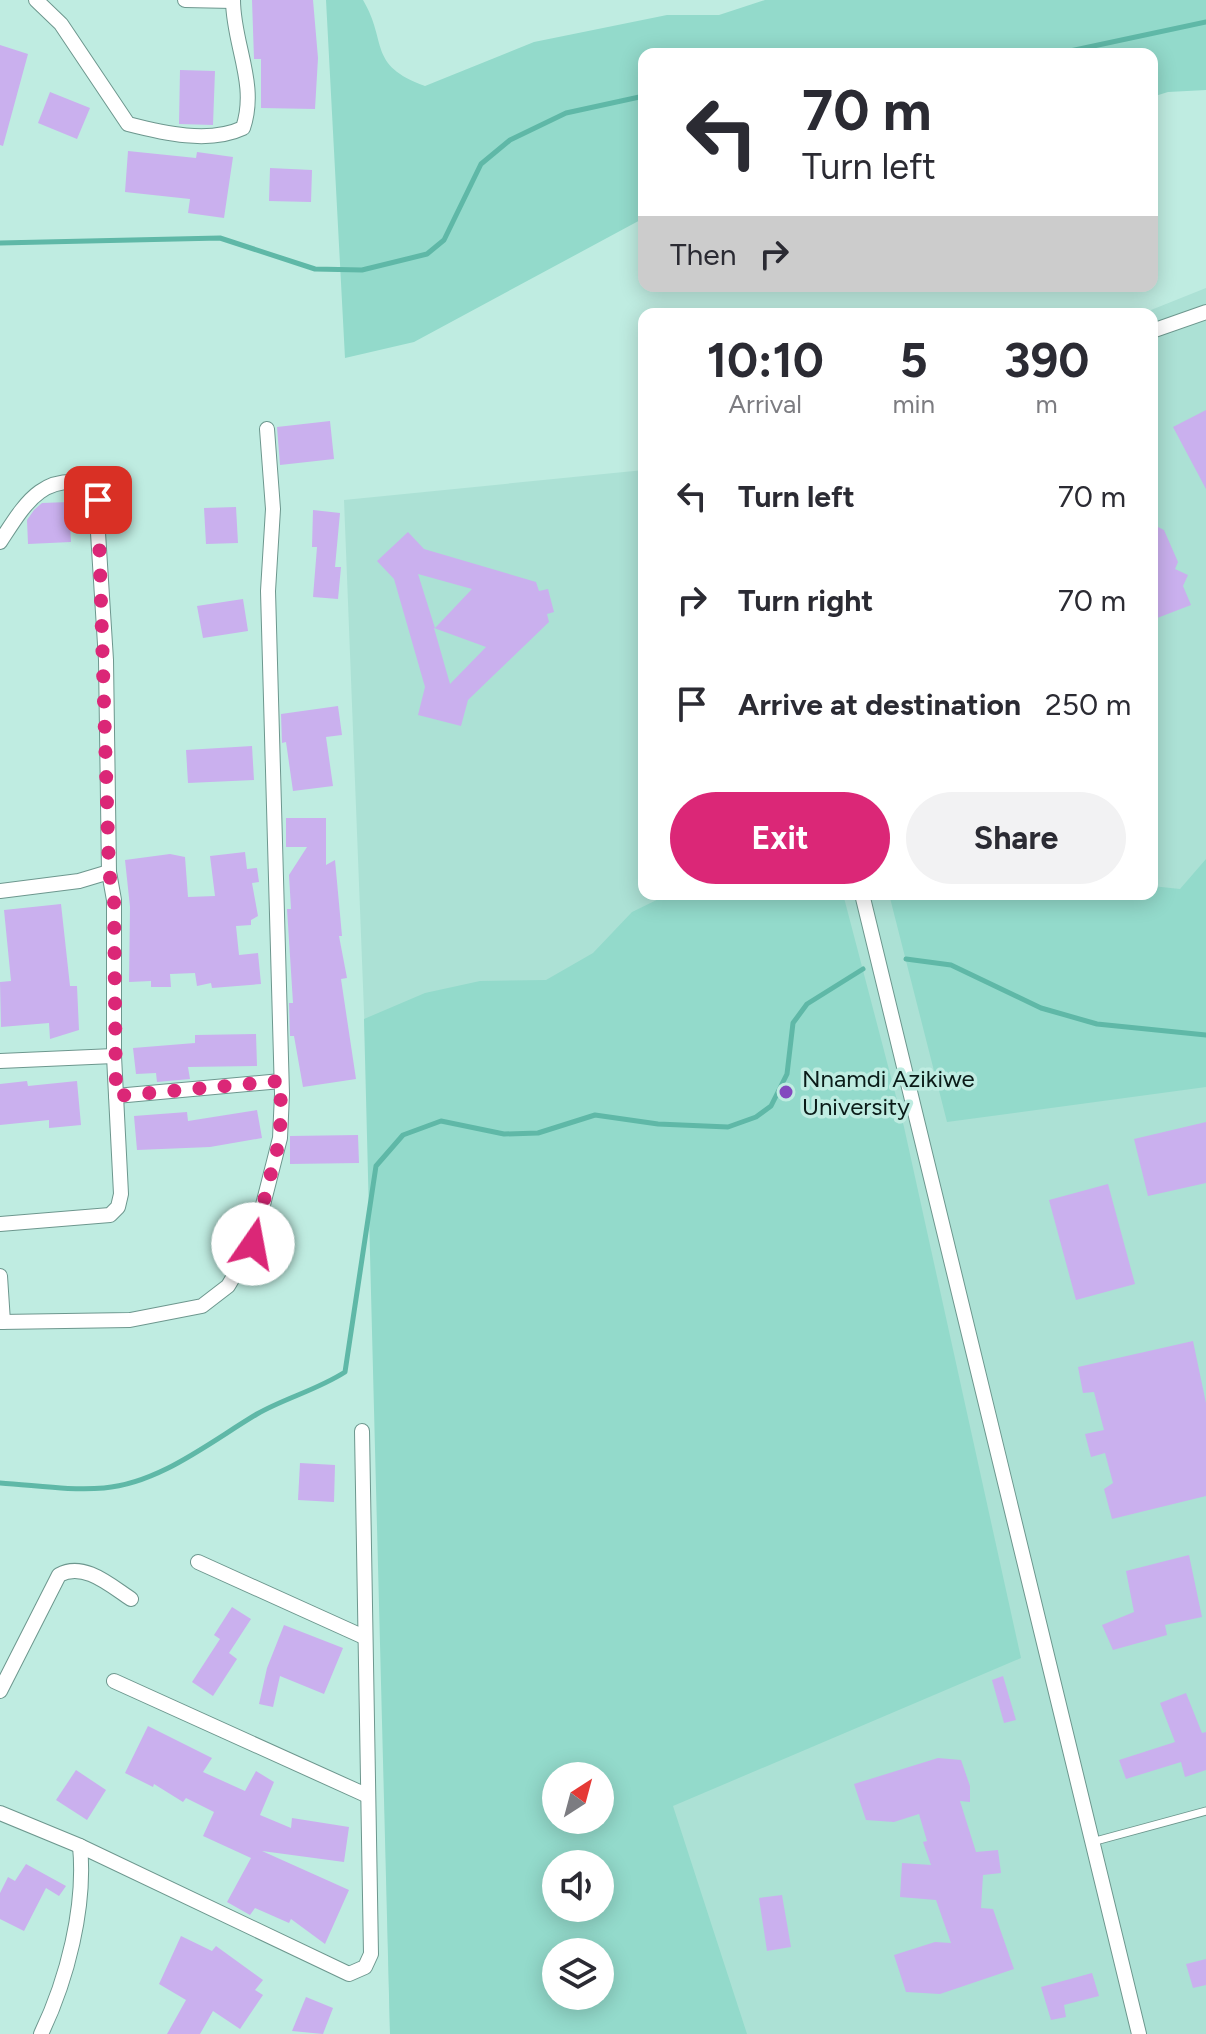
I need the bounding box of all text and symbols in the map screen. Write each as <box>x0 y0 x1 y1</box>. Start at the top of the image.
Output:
text: 70 m <box>802 77 932 144</box>
icon: left <box>670 80 774 184</box>
text: Turn left <box>802 145 936 188</box>
icon: right <box>752 232 796 276</box>
text: Then <box>670 236 736 273</box>
text: 10:10 <box>707 331 824 389</box>
text: 5 <box>900 331 928 389</box>
text: 390 <box>1004 331 1089 389</box>
text: Arrival <box>729 388 802 420</box>
text: min <box>892 388 935 420</box>
text: m <box>1035 388 1058 420</box>
pin <box>64 466 132 534</box>
icon: left <box>670 474 714 518</box>
icon: arrive <box>76 478 120 522</box>
text: Turn left <box>738 478 855 515</box>
text: 70 m <box>1058 478 1126 515</box>
icon: right <box>670 578 714 622</box>
text: Turn right <box>738 582 873 619</box>
text: 70 m <box>1058 582 1126 619</box>
icon: arrive <box>670 682 714 726</box>
text: Arrive at destination <box>738 686 1021 723</box>
text: 250 m <box>1045 686 1131 723</box>
button: Exit <box>670 792 890 884</box>
button: Share <box>906 792 1126 884</box>
place label: Nnamdi Azikiwe University <box>802 1064 975 1121</box>
marker: Nnamdi Azikiwe University <box>777 1083 795 1101</box>
position arrow <box>211 1202 295 1286</box>
north arrow <box>542 1762 614 1834</box>
map controls <box>542 1762 614 2010</box>
button: sound <box>542 1850 614 1922</box>
button: layers <box>542 1938 614 2010</box>

